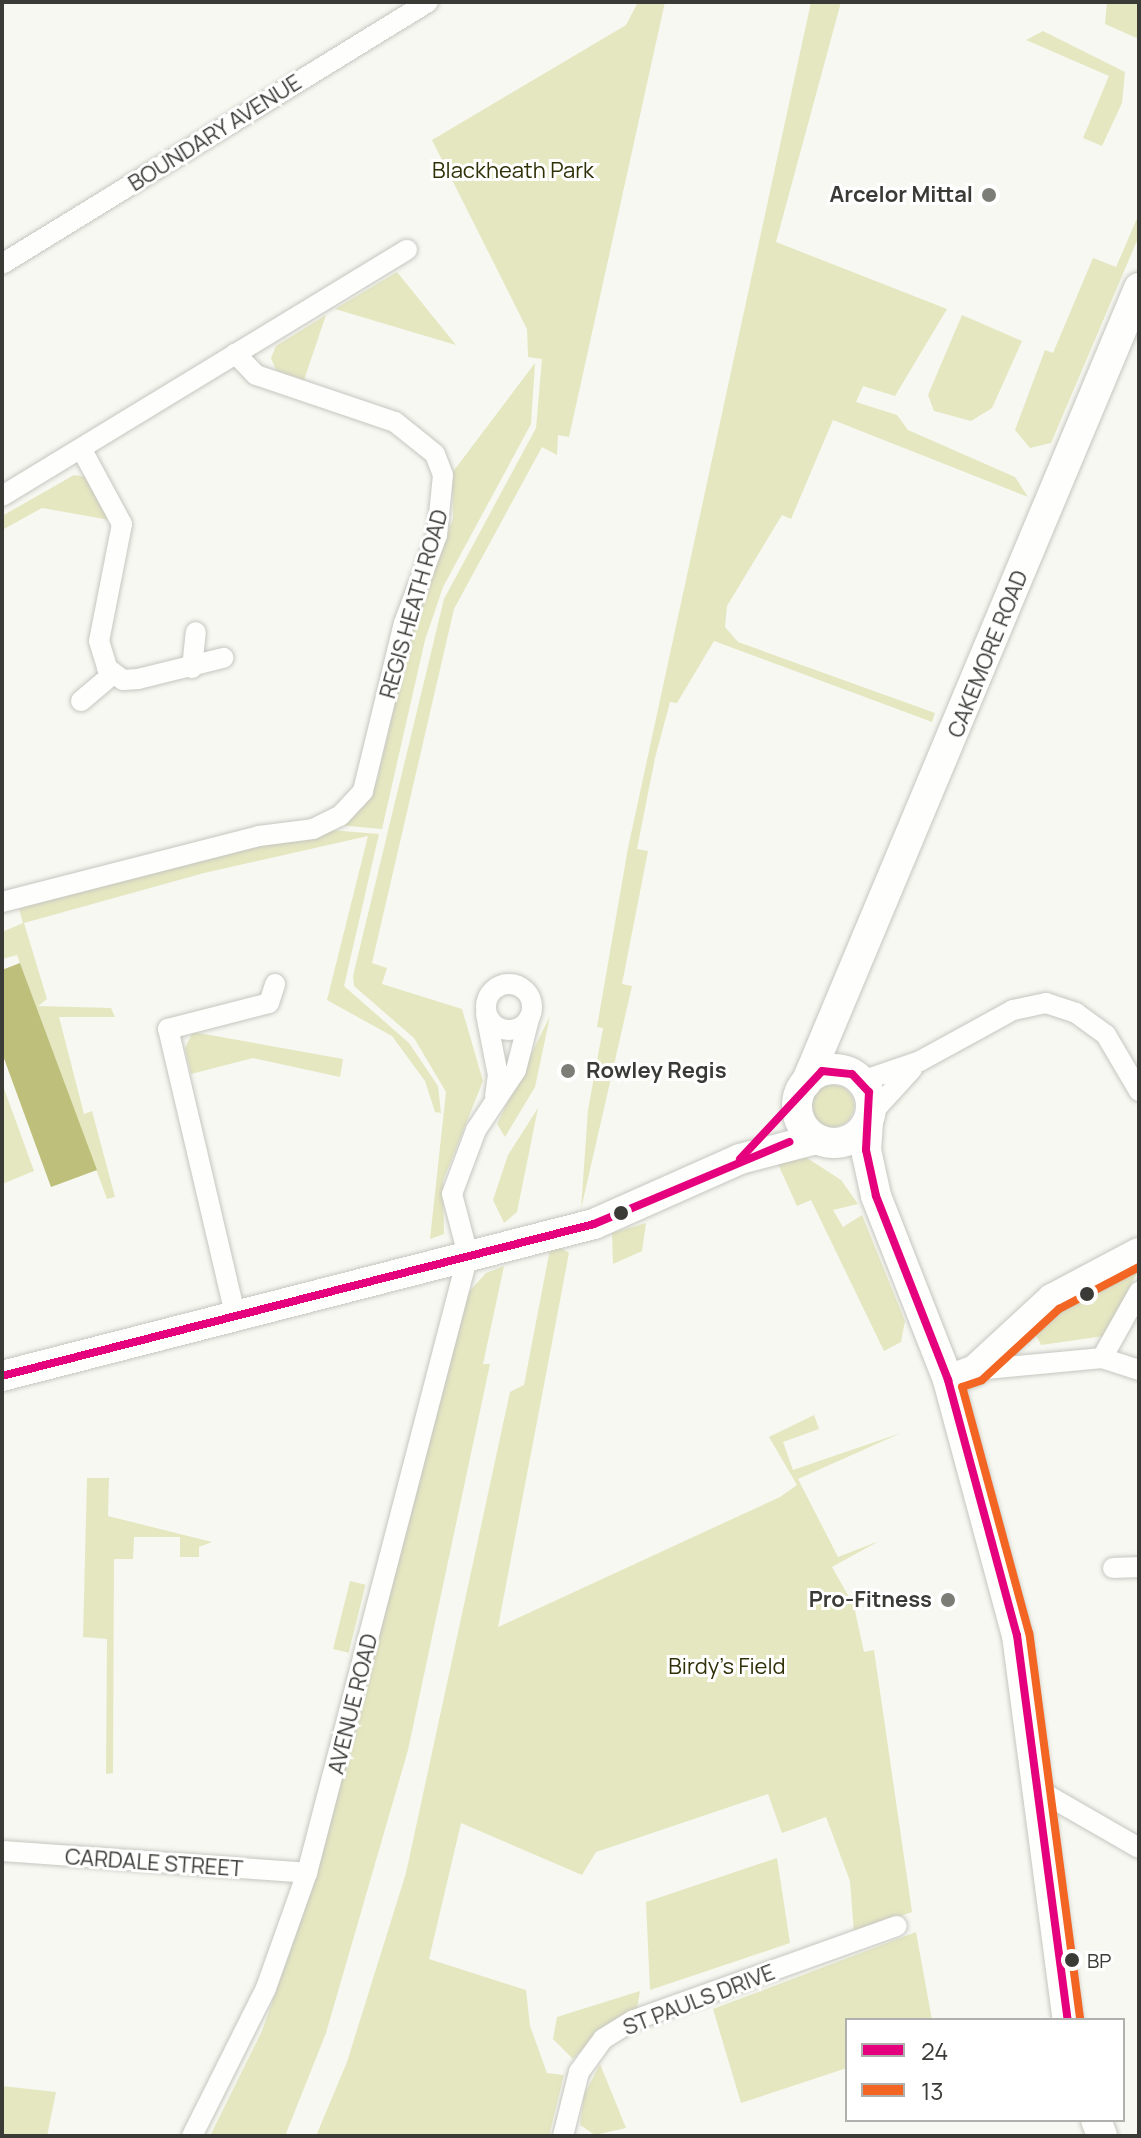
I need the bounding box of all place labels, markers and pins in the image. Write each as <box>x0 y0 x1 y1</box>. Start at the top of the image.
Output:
place label: Arcelor Mittal <box>830 182 973 208</box>
marker: Arcelor Mittal <box>980 186 998 204</box>
place label: Rowley Regis <box>586 1058 727 1084</box>
marker: Rowley Regis <box>557 1060 579 1082</box>
unlabelled marker <box>613 1205 629 1221</box>
unlabelled marker <box>1079 1286 1095 1302</box>
place label: Pro-Fitness <box>809 1587 932 1613</box>
marker: Pro-Fitness <box>939 1591 957 1609</box>
place label: BP <box>1087 1948 1111 1972</box>
marker: BP <box>1064 1952 1080 1968</box>

